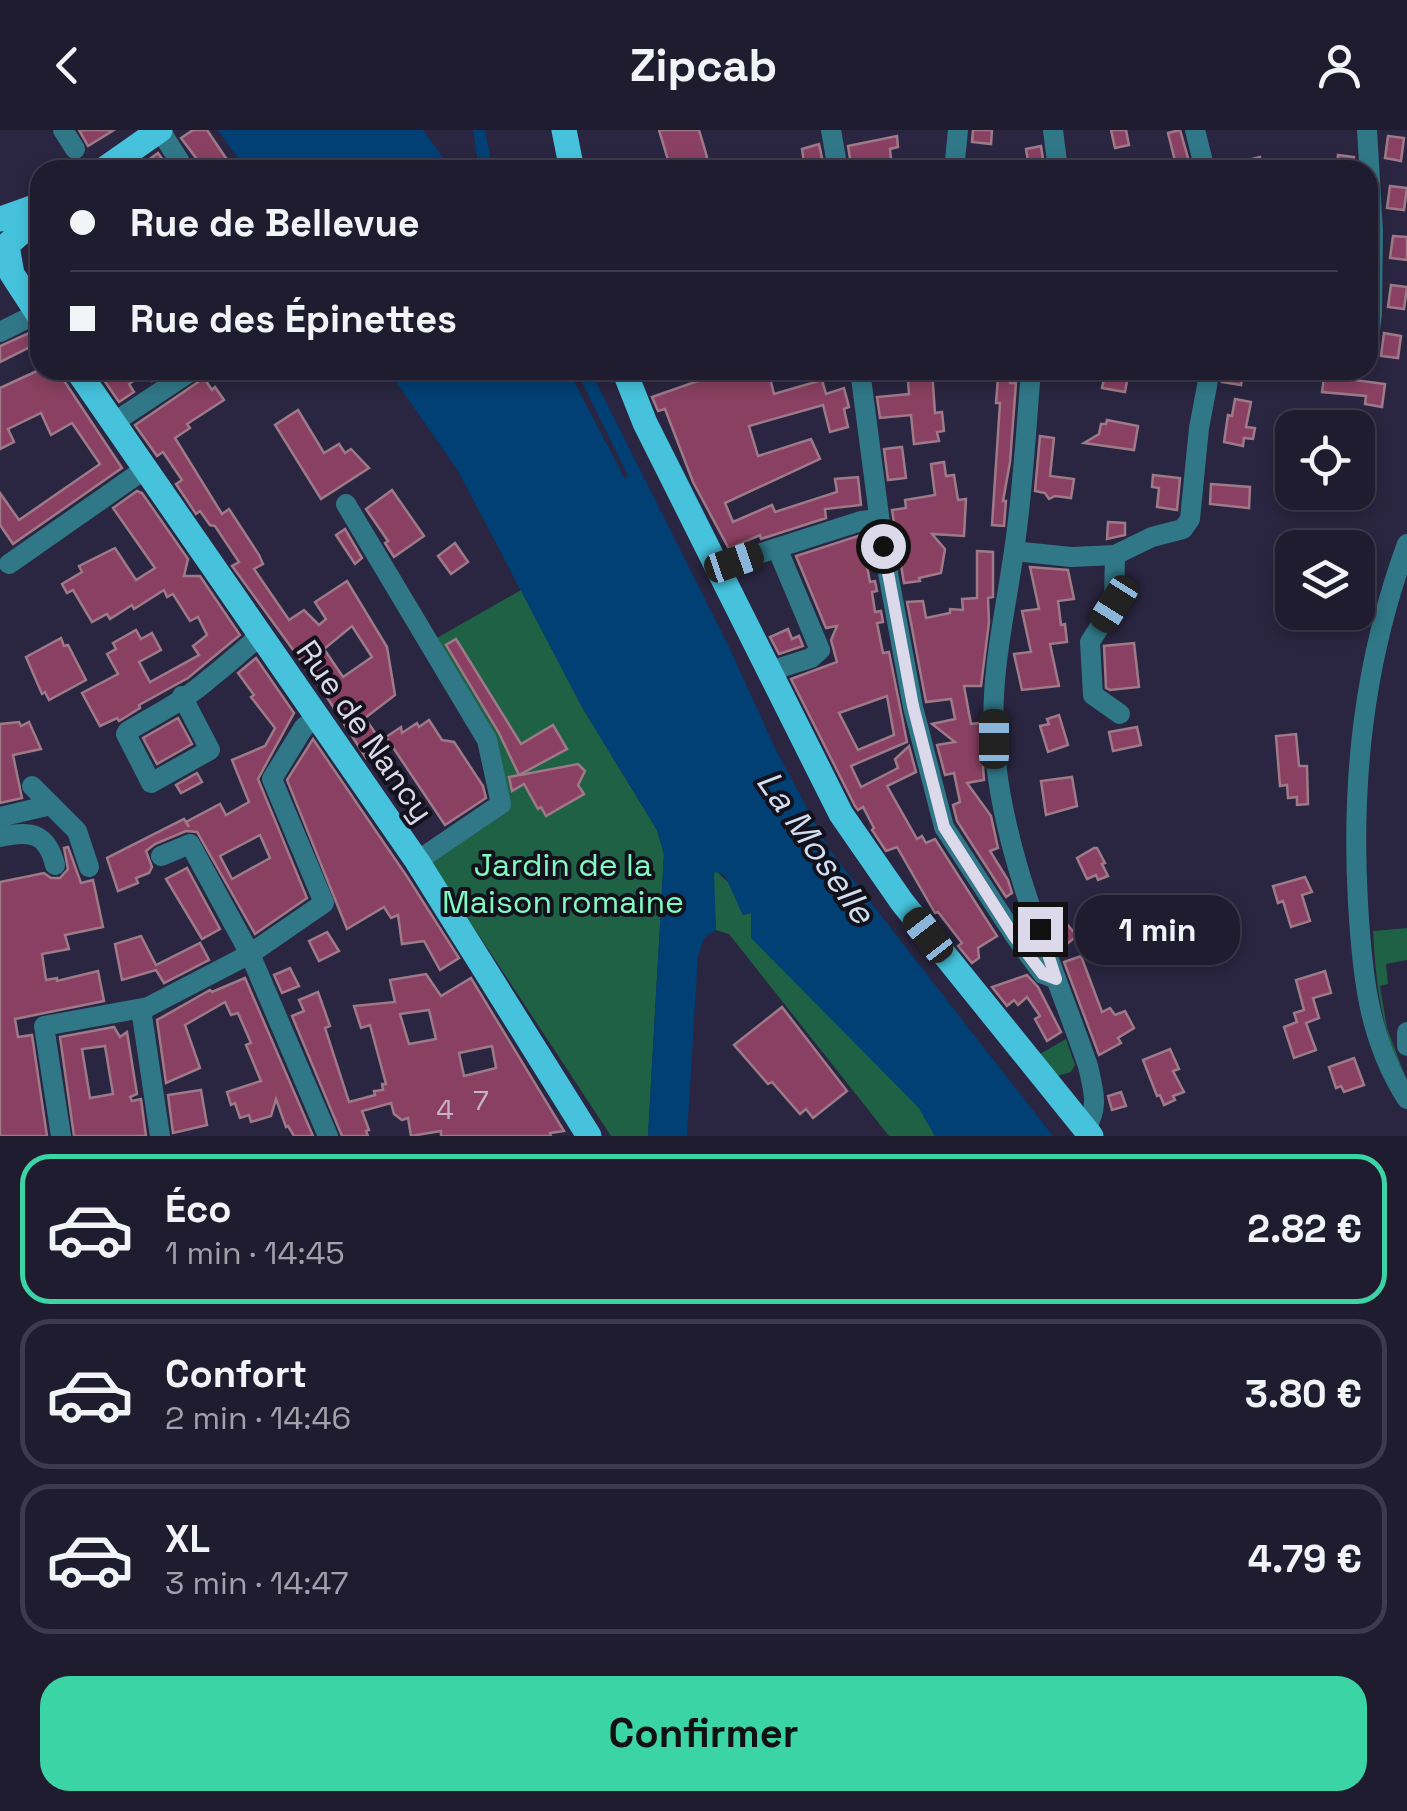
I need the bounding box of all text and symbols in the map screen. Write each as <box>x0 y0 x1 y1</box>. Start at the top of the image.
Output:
text: Zipcab <box>630 37 777 94</box>
icon: back <box>40 38 95 93</box>
icon: person <box>1312 38 1367 93</box>
text: Rue de Bellevue <box>130 199 420 247</box>
text: Rue des Épinettes <box>130 295 457 343</box>
map controls <box>1275 410 1375 630</box>
button: locate <box>1275 410 1375 510</box>
route start <box>861 524 906 569</box>
button: layers <box>1275 530 1375 630</box>
car <box>701 538 767 586</box>
car <box>1085 571 1143 637</box>
street label: Rue de Nancy <box>288 632 442 830</box>
car <box>979 709 1009 769</box>
water label: La Moselle <box>747 762 886 933</box>
park label: Jardin de la Maison romaine <box>442 845 684 922</box>
callout: 1 min <box>1075 894 1240 964</box>
car <box>898 902 958 968</box>
route end <box>1018 907 1063 952</box>
text: 1 min <box>1118 910 1197 950</box>
house number: 7 <box>473 1082 489 1118</box>
house number: 4 <box>436 1091 454 1127</box>
icon: car <box>45 1184 135 1274</box>
text: Éco <box>165 1185 232 1233</box>
text: 2.82 € <box>1247 1205 1362 1253</box>
text: 1 min · 14:45 <box>165 1233 345 1273</box>
icon: car <box>45 1349 135 1439</box>
text: Confort <box>165 1350 307 1398</box>
text: 3.80 € <box>1245 1370 1362 1418</box>
text: 2 min · 14:46 <box>165 1398 351 1438</box>
icon: car <box>45 1514 135 1604</box>
text: XL <box>165 1515 210 1563</box>
text: 4.79 € <box>1248 1535 1362 1583</box>
text: 3 min · 14:47 <box>165 1563 348 1603</box>
button: Confirmer <box>40 1676 1367 1791</box>

